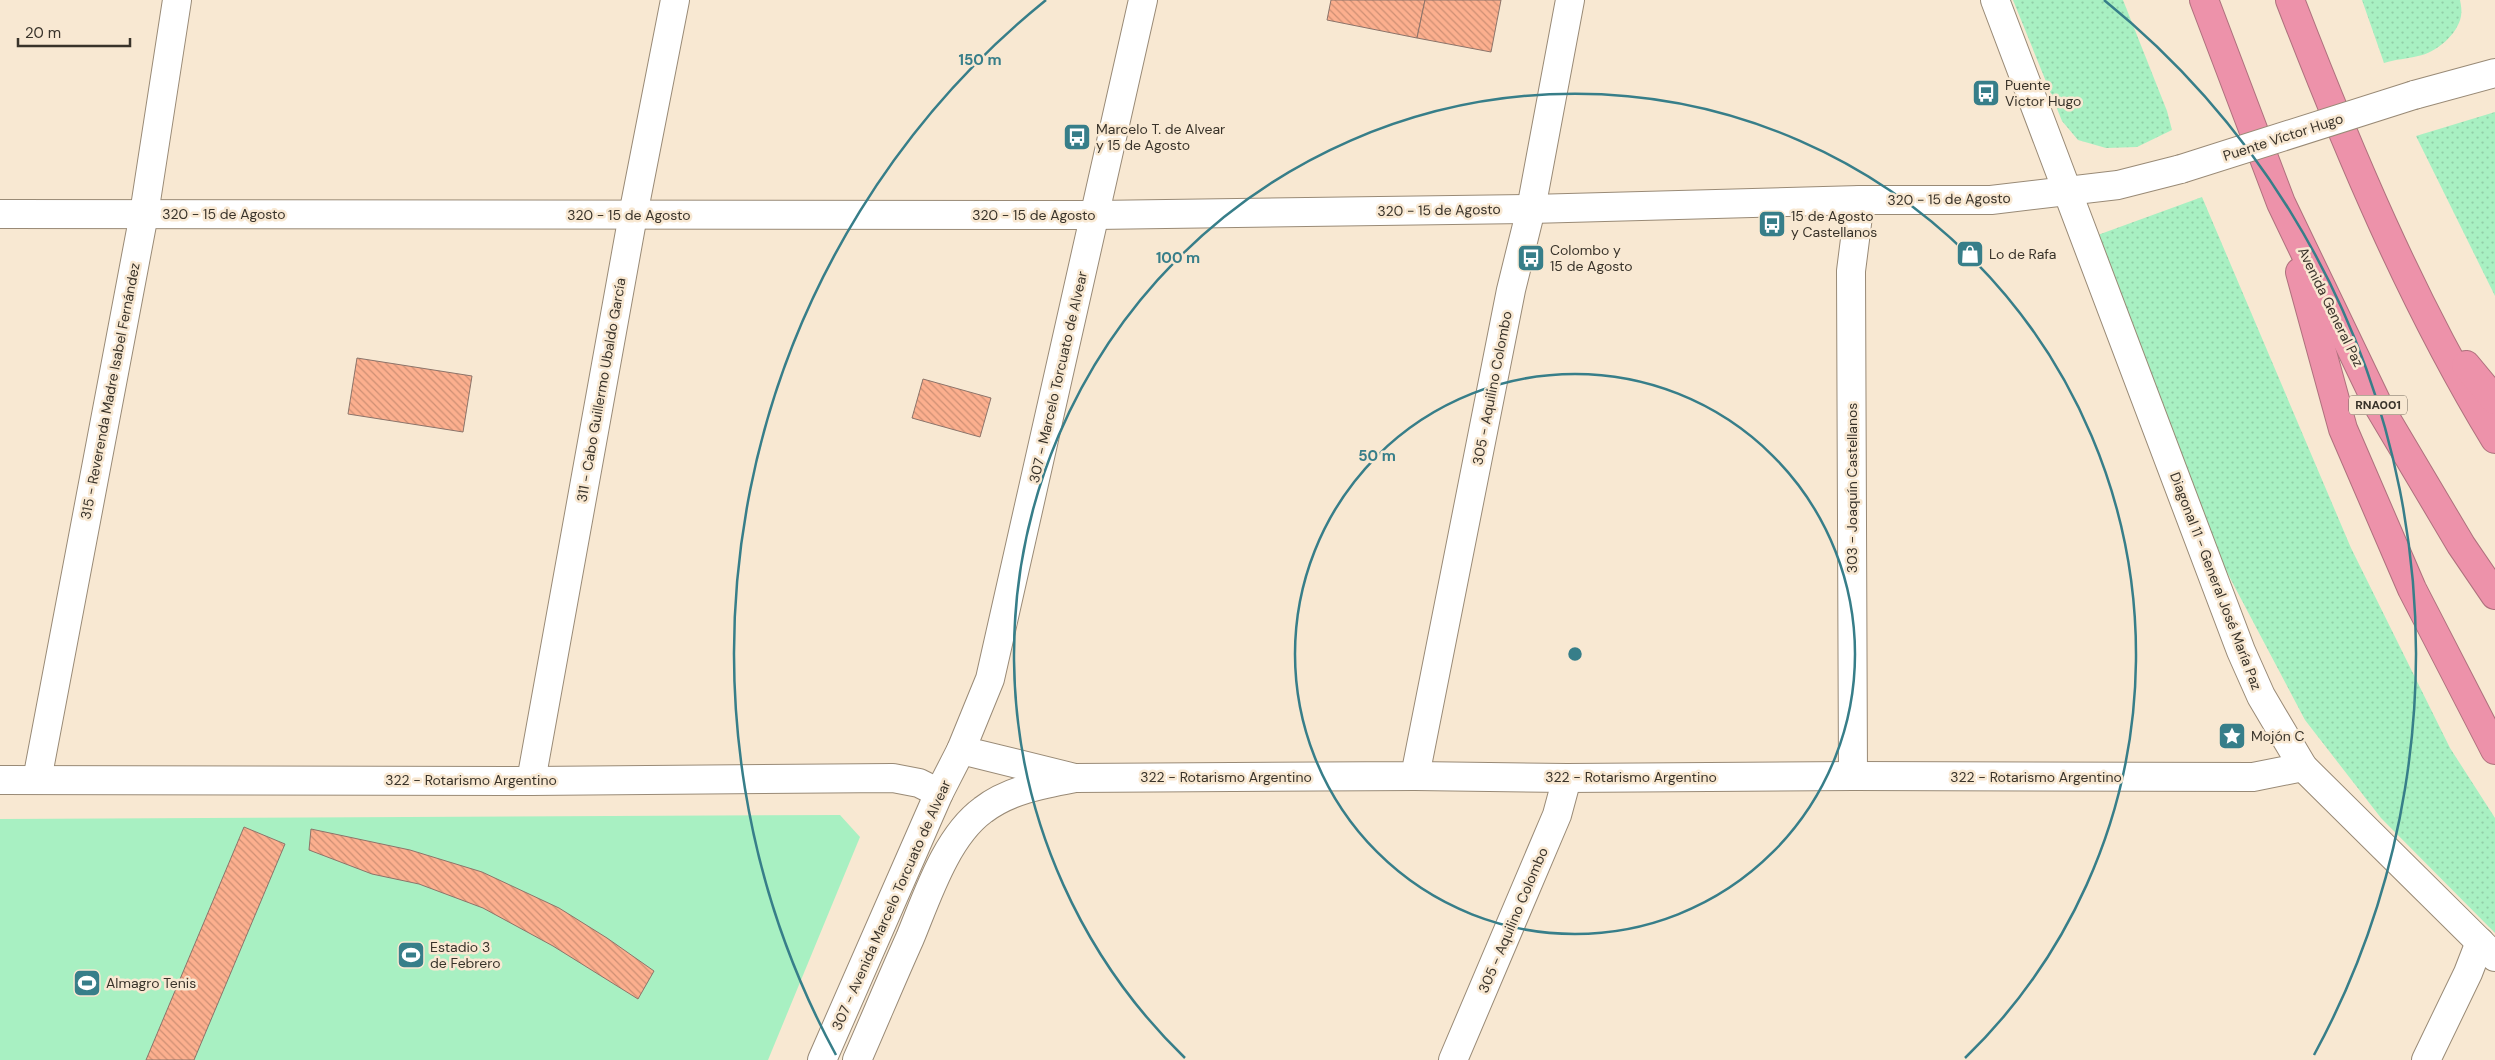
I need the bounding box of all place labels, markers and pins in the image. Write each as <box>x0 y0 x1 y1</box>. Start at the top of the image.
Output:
place label: Puente Victor Hugo <box>2005 76 2081 110</box>
bus stop icon: Puente Victor Hugo <box>1971 78 2001 108</box>
place label: Marcelo T. de Alvear y 15 de Agosto <box>1096 120 1225 154</box>
bus stop icon: Marcelo T. de Alvear y 15 de Agosto <box>1062 122 1092 152</box>
place label: 15 de Agosto y Castellanos <box>1791 207 1877 241</box>
bus stop icon: 15 de Agosto y Castellanos <box>1757 209 1787 239</box>
shop icon: Lo de Rafa <box>1955 239 1985 269</box>
place label: Colombo y 15 de Agosto <box>1550 241 1633 275</box>
bus stop icon: Colombo y 15 de Agosto <box>1516 243 1546 273</box>
place label: Lo de Rafa <box>1989 245 2056 263</box>
centre of rings <box>1566 645 1584 663</box>
place icon: Mojón C <box>2217 721 2247 751</box>
place label: Mojón C <box>2251 727 2305 745</box>
place label: Estadio 3 de Febrero <box>430 938 500 972</box>
sports icon: Estadio 3 de Febrero <box>396 940 426 970</box>
sports icon: Almagro Tenis <box>72 968 102 998</box>
place label: Almagro Tenis <box>106 974 196 992</box>

